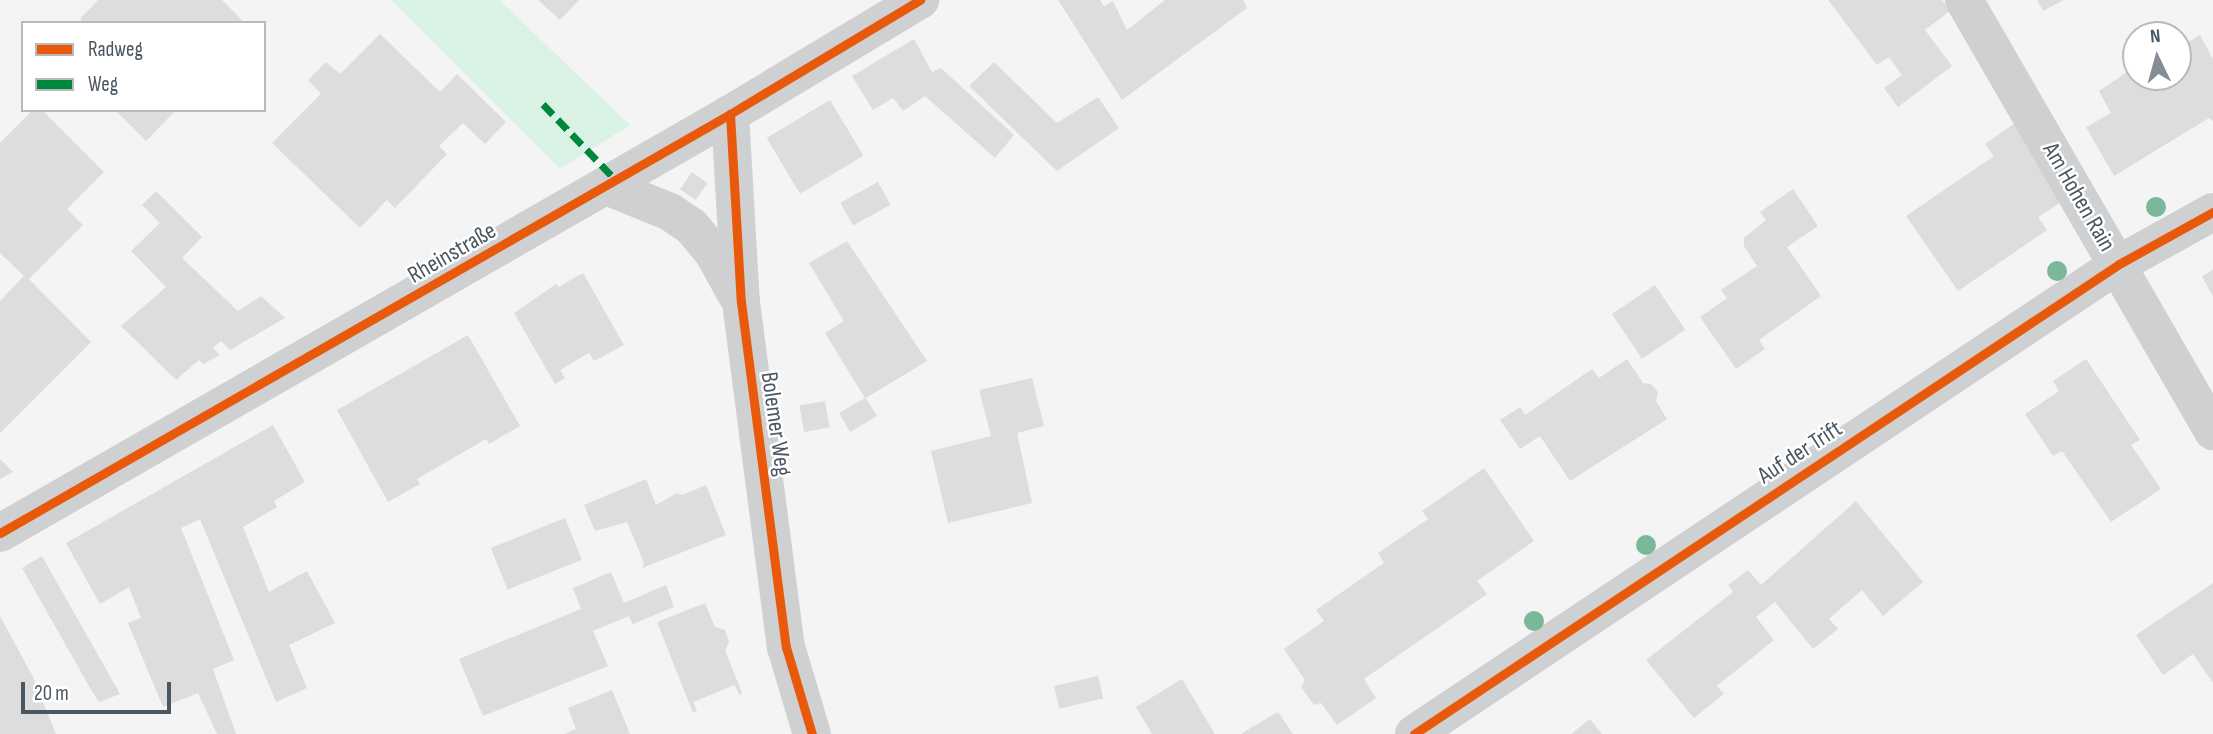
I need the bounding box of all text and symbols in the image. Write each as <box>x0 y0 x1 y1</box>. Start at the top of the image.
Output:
legend <box>21 21 266 112</box>
north arrow <box>2122 21 2192 91</box>
text: N <box>2149 25 2161 48</box>
text: Radweg <box>88 37 143 62</box>
text: Weg <box>88 72 118 97</box>
street label: Am Hohen Rain <box>2036 137 2122 257</box>
street label: Rheinstraße <box>403 216 501 290</box>
street label: Bolemer Weg <box>754 370 798 478</box>
street label: Auf der Trift <box>1752 414 1848 490</box>
scale bar <box>24 668 175 712</box>
text: 20 m <box>34 681 69 706</box>

